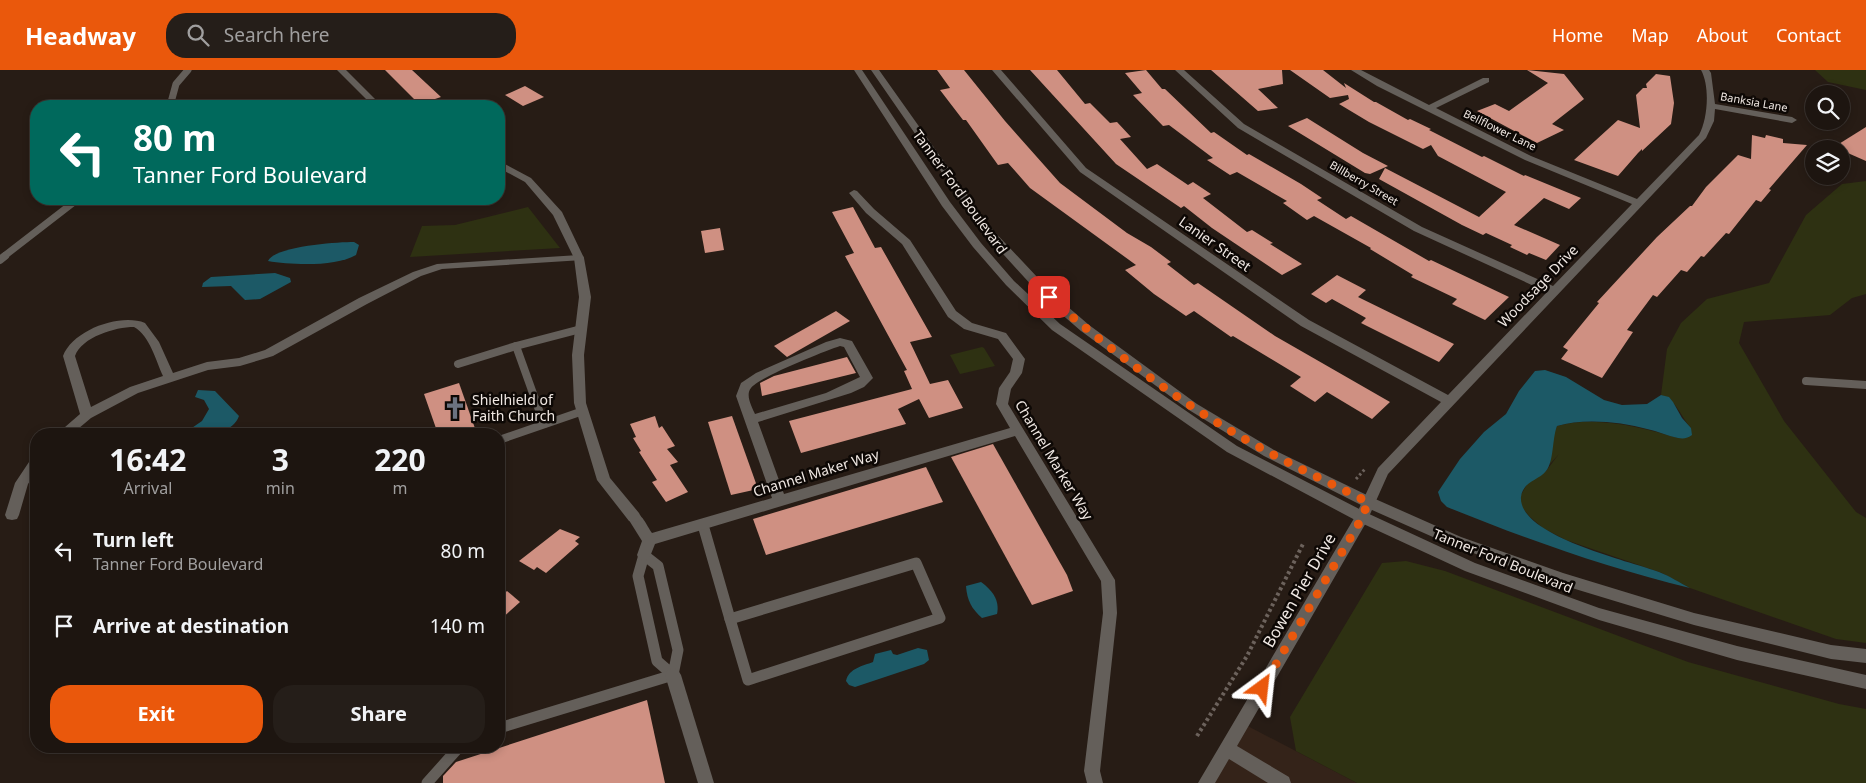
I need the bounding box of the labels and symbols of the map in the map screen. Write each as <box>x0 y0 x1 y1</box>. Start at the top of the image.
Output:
street label: Banksia Lane <box>1719 88 1789 115</box>
street label: Bellflower Lane <box>1461 105 1539 154</box>
street label: Tanner Ford Boulevard <box>909 126 1012 258</box>
street label: Billberry Street <box>1327 157 1401 208</box>
street label: Lanier Street <box>1175 212 1255 275</box>
street label: Woodsage Drive <box>1493 240 1582 331</box>
pin <box>1028 276 1070 318</box>
place label: Shielhield of Faith Church <box>472 390 555 425</box>
church icon: Shielhield of Faith Church <box>442 395 468 421</box>
street label: Channel Marker Way <box>1011 396 1098 524</box>
street label: Channel Maker Way <box>750 444 882 501</box>
street label: Tanner Ford Boulevard <box>1430 524 1576 597</box>
street label: Bowen Pier Drive <box>1257 529 1341 651</box>
position arrow <box>1235 661 1287 713</box>

